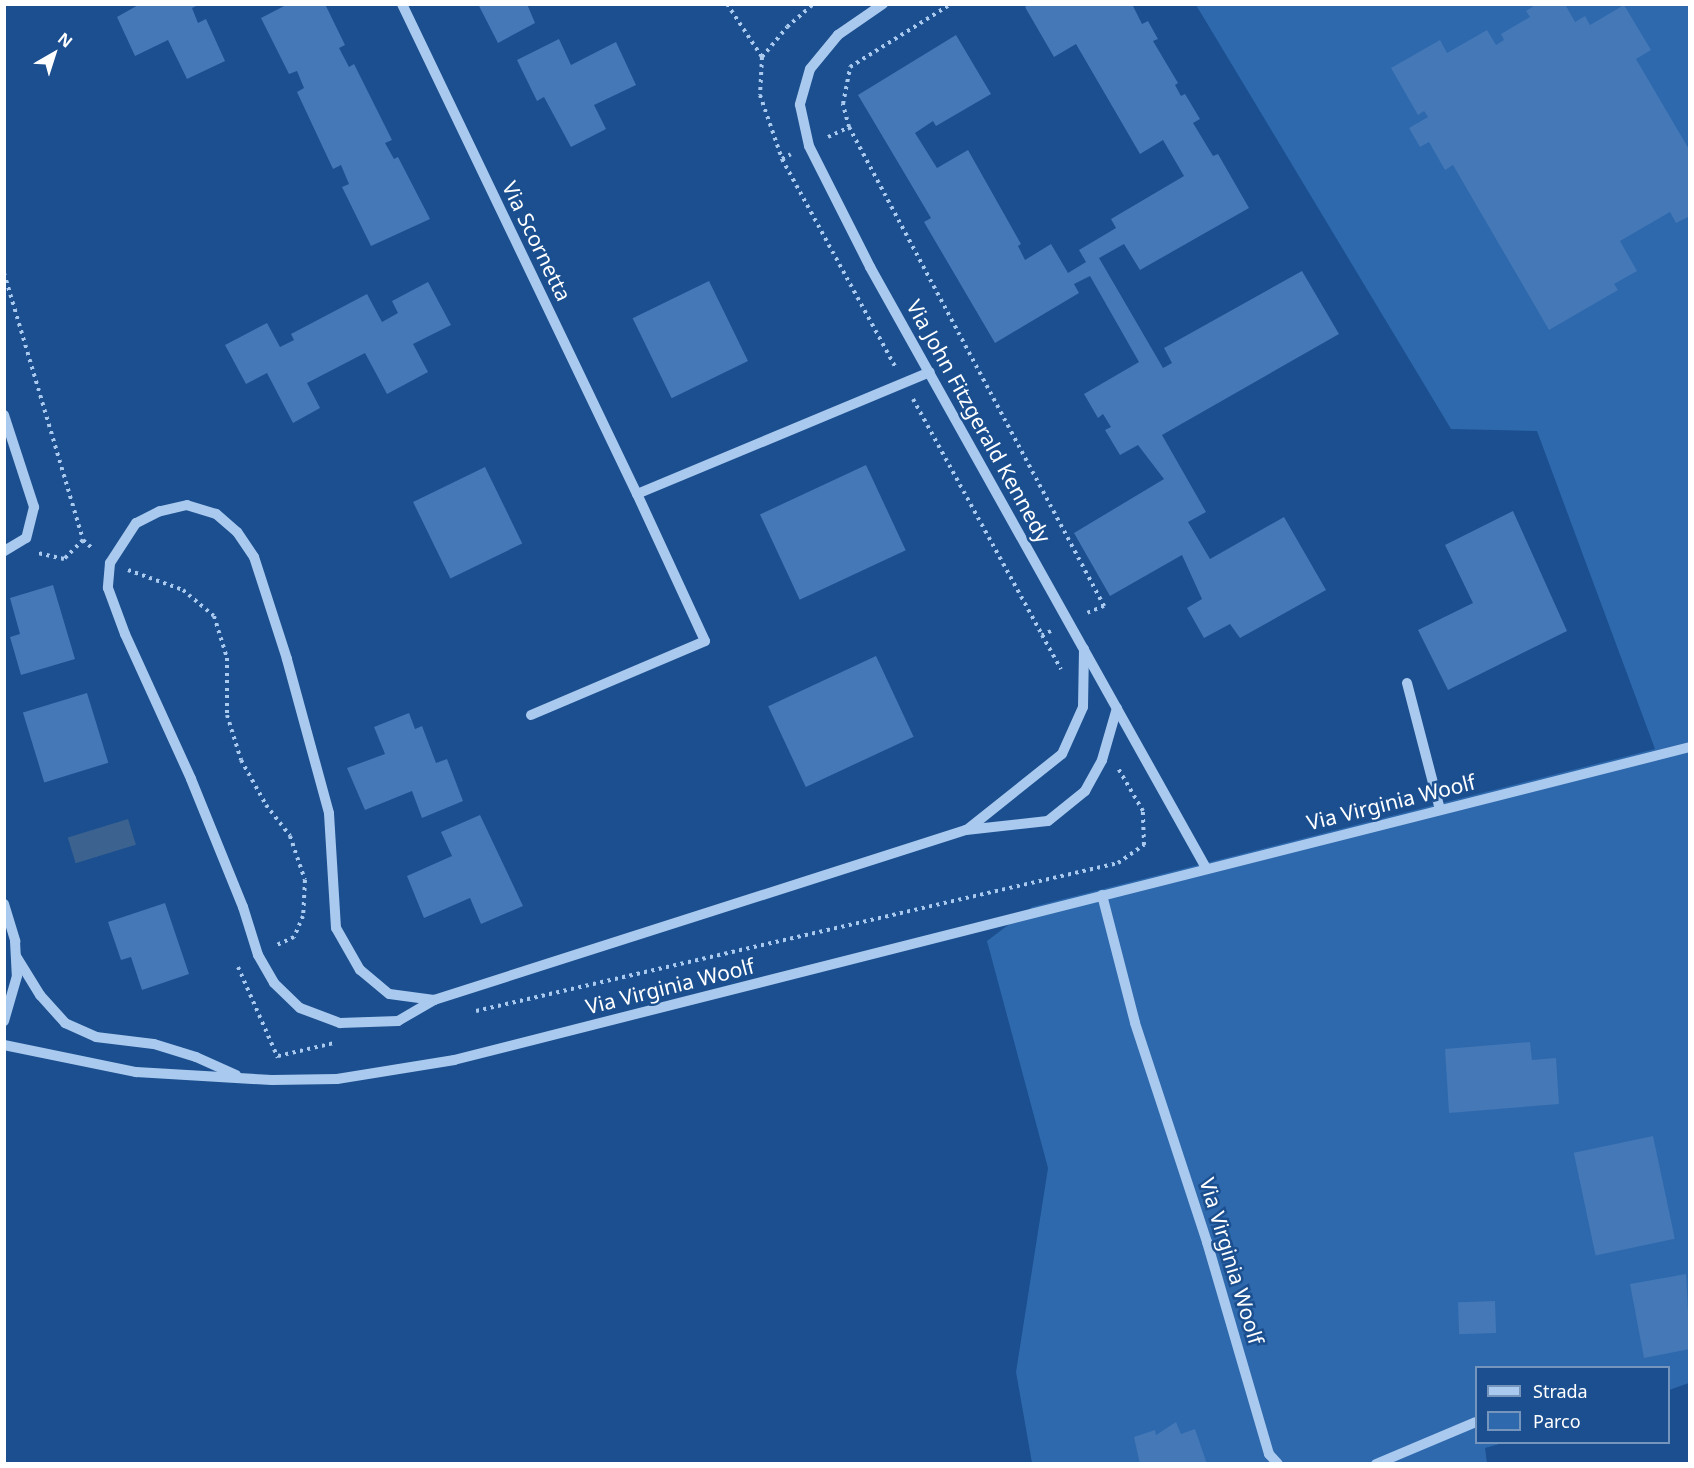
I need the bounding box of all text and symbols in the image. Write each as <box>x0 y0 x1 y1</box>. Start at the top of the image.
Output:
north arrow <box>24 24 84 84</box>
text: N <box>53 27 77 53</box>
street label: Via Scornetta <box>497 177 577 305</box>
street label: Via John Fitzgerald Kennedy <box>902 295 1056 547</box>
street label: Via Virginia Woolf <box>1304 769 1478 835</box>
street label: Via Virginia Woolf <box>583 953 757 1019</box>
street label: Via Virginia Woolf <box>1195 1175 1269 1347</box>
legend <box>1475 1366 1670 1444</box>
text: Strada <box>1533 1379 1588 1403</box>
text: Parco <box>1533 1409 1581 1433</box>

